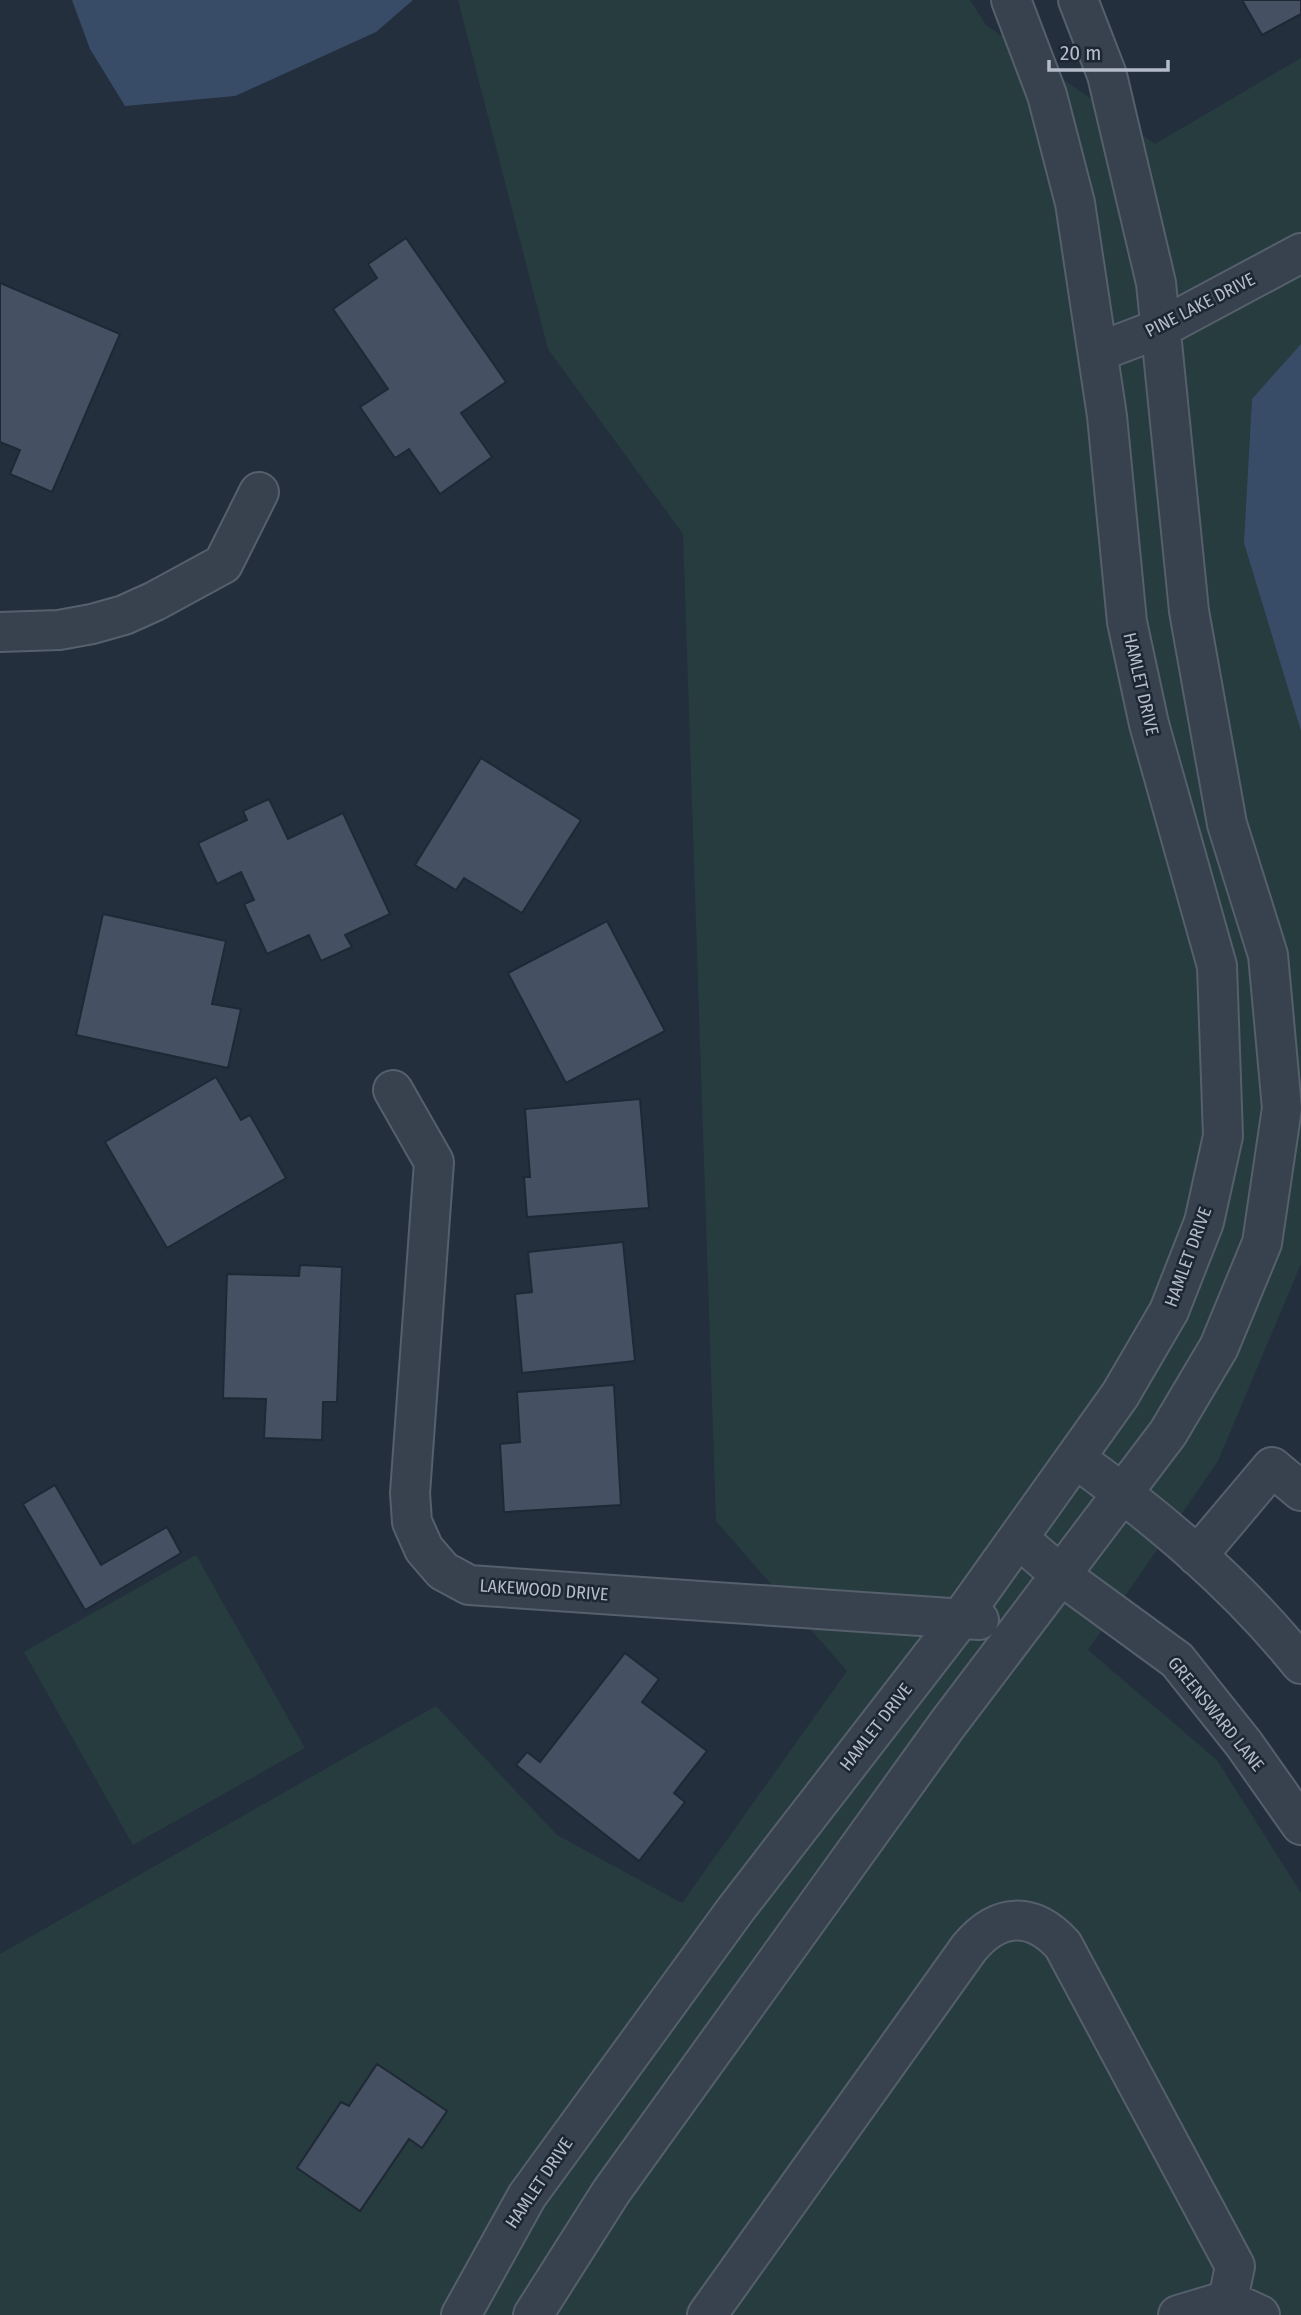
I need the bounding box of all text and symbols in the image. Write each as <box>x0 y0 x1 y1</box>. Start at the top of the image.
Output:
scale bar <box>1049 28 1168 72</box>
text: 20 m <box>1060 40 1101 66</box>
street label: PINE LAKE DRIVE <box>1142 268 1258 342</box>
street label: HAMLET DRIVE <box>1119 630 1163 738</box>
street label: HAMLET DRIVE <box>1160 1204 1216 1310</box>
street label: LAKEWOOD DRIVE <box>479 1575 609 1605</box>
street label: GREENSWARD LANE <box>1163 1652 1269 1776</box>
street label: HAMLET DRIVE <box>835 1679 917 1775</box>
street label: HAMLET DRIVE <box>501 2133 577 2233</box>

